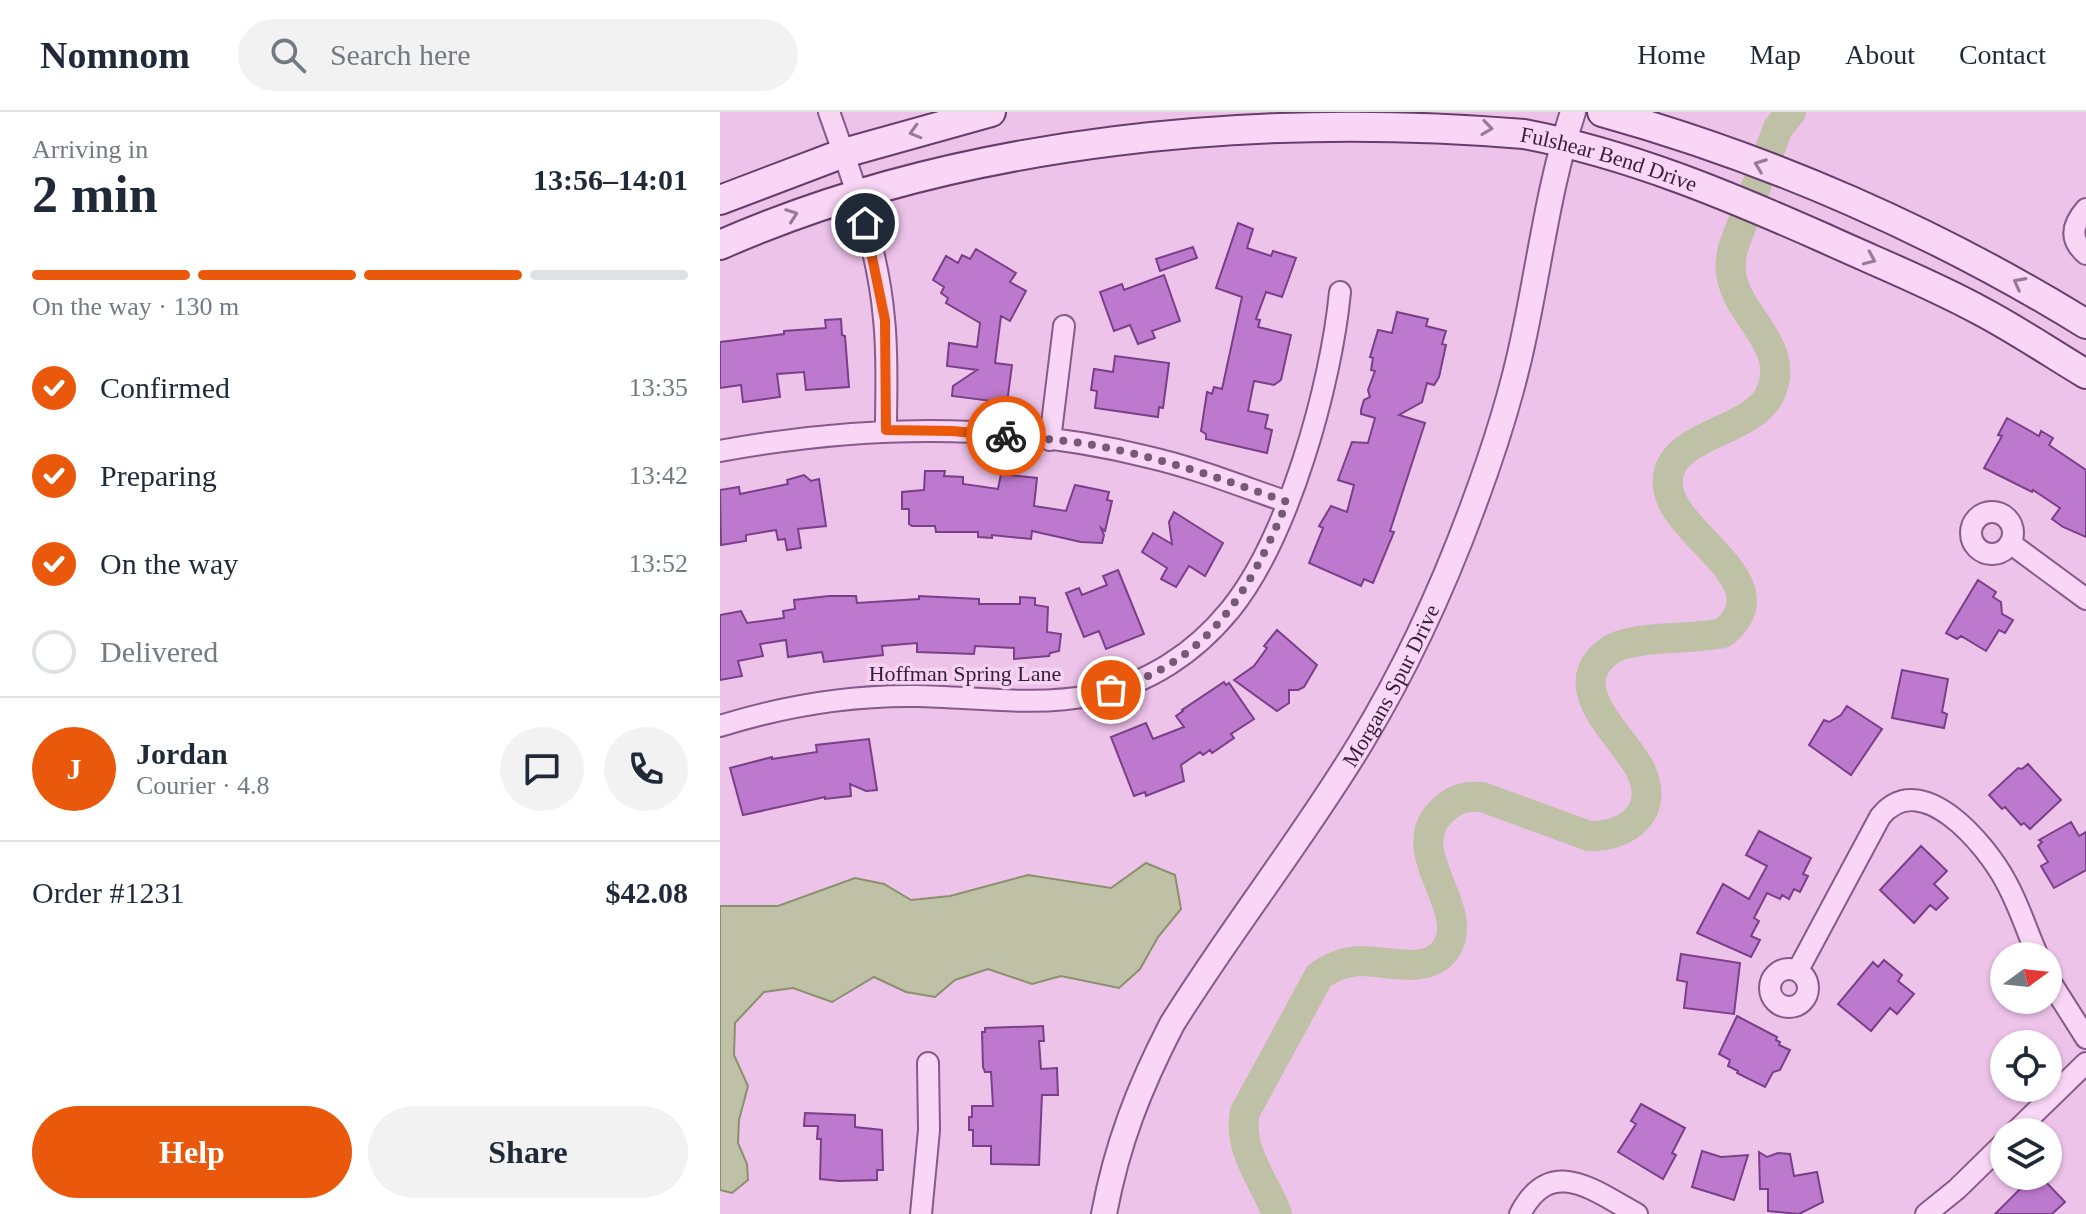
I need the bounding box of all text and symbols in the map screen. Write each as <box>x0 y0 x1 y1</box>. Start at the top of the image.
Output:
search box <box>238 19 798 91</box>
icon: search <box>266 33 310 77</box>
text: Nomnom <box>40 34 190 76</box>
text: Search here <box>330 38 471 71</box>
text: Home <box>1637 39 1706 70</box>
text: Map <box>1750 39 1801 70</box>
text: About <box>1845 39 1915 70</box>
text: Contact <box>1959 39 2046 70</box>
one-way arrow <box>1481 119 1494 136</box>
street label: Fulshear Bend Drive <box>1518 121 1701 196</box>
one-way arrow <box>909 123 923 139</box>
text: Arriving in <box>32 135 148 164</box>
one-way arrow <box>1754 158 1768 175</box>
text: 13:56–14:01 <box>533 163 688 196</box>
text: 2 min <box>32 166 158 223</box>
pin <box>831 189 899 257</box>
icon: home <box>843 201 887 245</box>
one-way arrow <box>784 209 798 225</box>
one-way arrow <box>1862 249 1877 265</box>
one-way arrow <box>2013 278 2028 293</box>
text: On the way · 130 m <box>32 292 239 321</box>
icon: check <box>32 366 76 410</box>
text: Confirmed <box>100 371 230 404</box>
text: 13:35 <box>629 373 688 402</box>
courier <box>966 396 1046 476</box>
icon: bike <box>984 414 1028 458</box>
icon: check <box>32 454 76 498</box>
text: Preparing <box>100 459 217 492</box>
text: 13:42 <box>629 461 688 490</box>
icon: check <box>32 542 76 586</box>
text: On the way <box>100 547 238 580</box>
text: 13:52 <box>629 549 688 578</box>
street label: Morgans Spur Drive <box>1337 600 1444 771</box>
text: Delivered <box>100 635 218 668</box>
pin <box>1077 656 1145 724</box>
street label: Hoffman Spring Lane <box>869 661 1061 686</box>
icon: bag <box>1089 668 1133 712</box>
button: chat <box>500 727 584 811</box>
button: phone <box>604 727 688 811</box>
text: Jordan <box>136 737 228 770</box>
text: J <box>67 752 82 785</box>
text: Courier · 4.8 <box>136 771 270 800</box>
text: Order #1231 <box>32 876 184 909</box>
text: $42.08 <box>606 876 688 909</box>
north arrow <box>1990 942 2062 1014</box>
map controls <box>1990 942 2062 1190</box>
button: locate <box>1990 1030 2062 1102</box>
button: Help <box>32 1106 352 1198</box>
button: Share <box>368 1106 688 1198</box>
button: layers <box>1990 1118 2062 1190</box>

